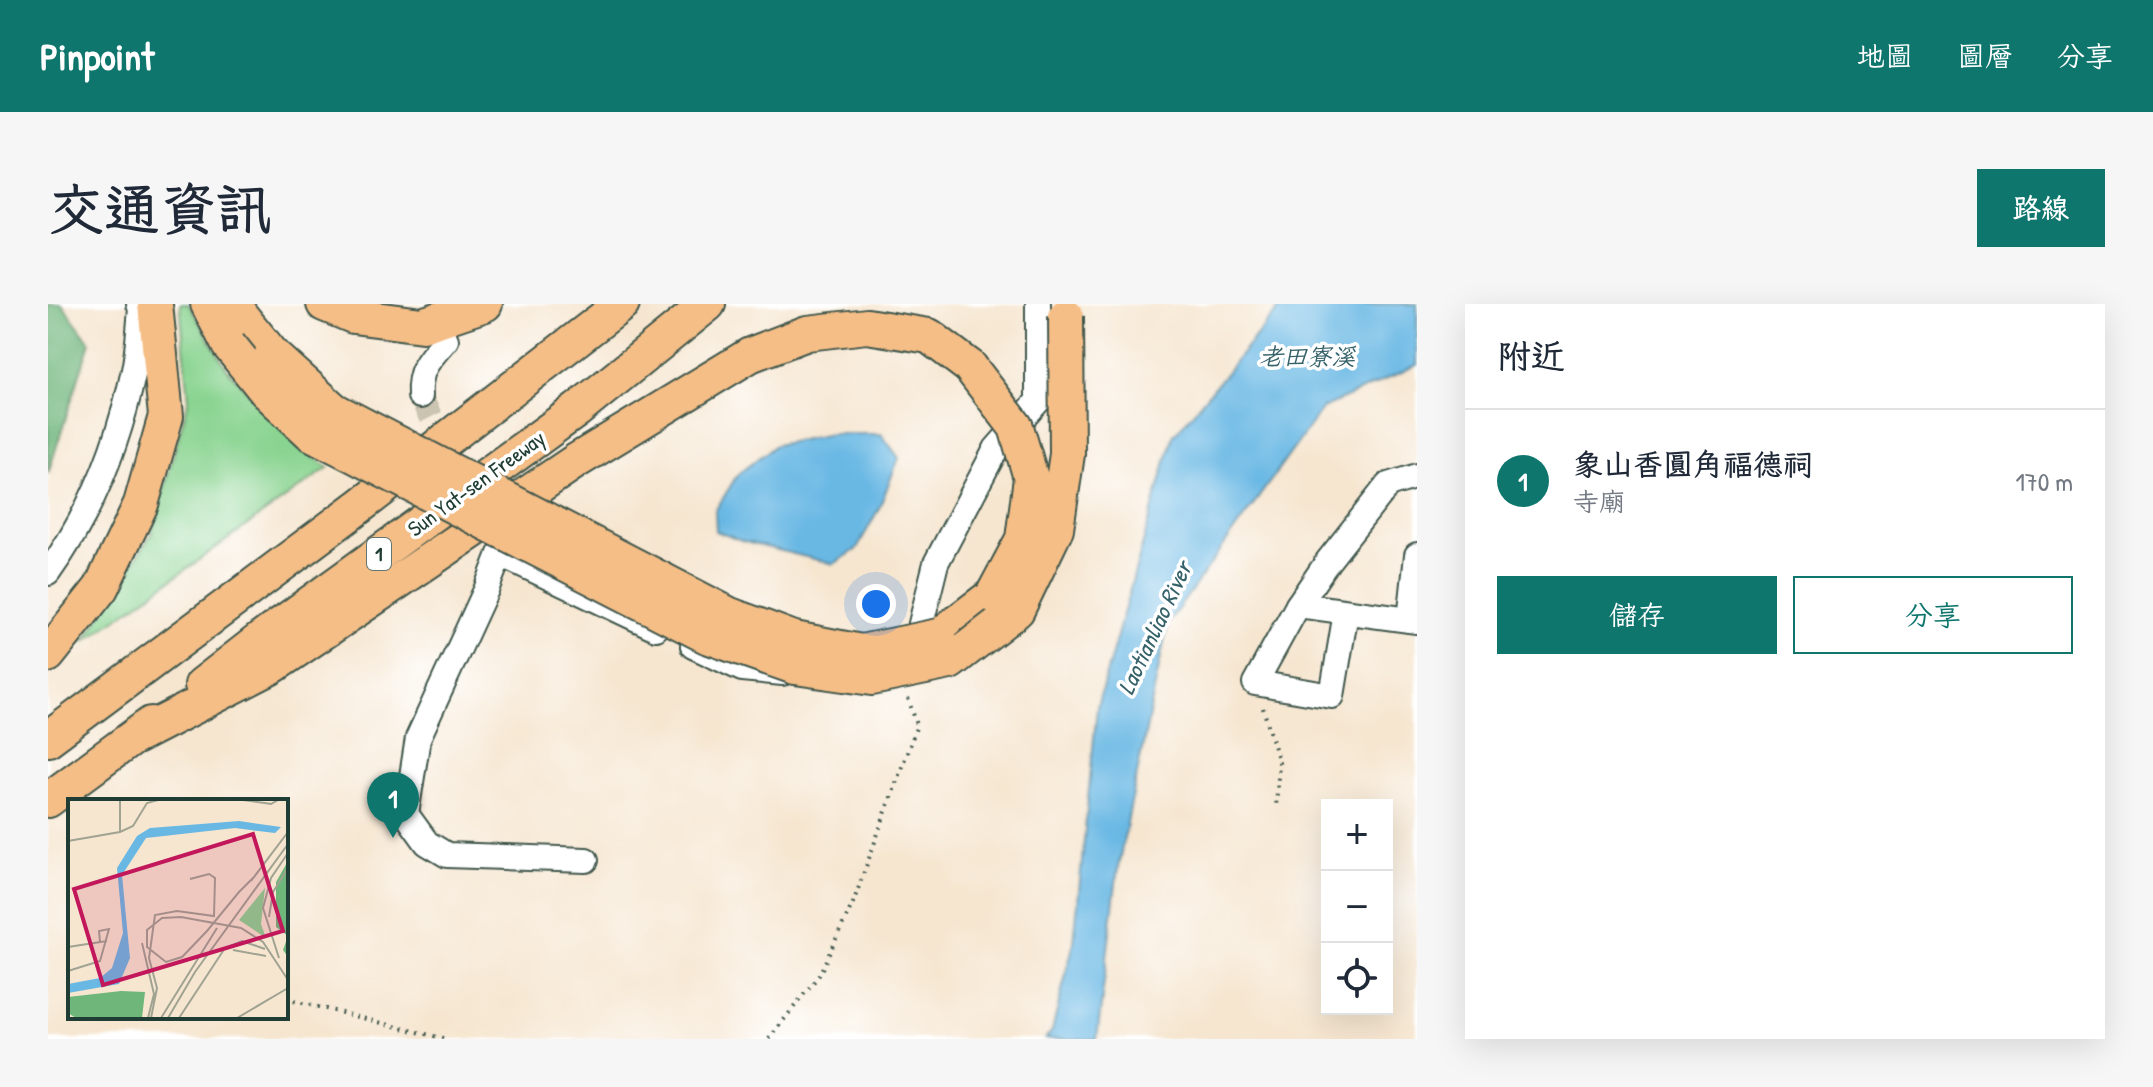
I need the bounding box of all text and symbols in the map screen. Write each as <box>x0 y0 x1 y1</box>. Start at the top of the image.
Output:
text: Pinpoint <box>40 30 154 82</box>
text: 地圖 <box>1857 37 1913 75</box>
text: 圖層 <box>1957 37 2013 75</box>
text: 分享 <box>2057 37 2113 75</box>
button: 路線 <box>1977 169 2105 247</box>
text: 交通資訊 <box>48 171 272 246</box>
text: 附近 <box>1497 333 1565 379</box>
water label: 老田寮溪 <box>1259 340 1357 372</box>
street label: Sun Yat-sen Freeway <box>401 423 551 543</box>
text: 象山香圓角福德祠 <box>1573 444 1813 484</box>
text: 1 <box>1518 464 1528 499</box>
text: 170 m <box>2015 464 2073 499</box>
text: 寺廟 <box>1573 484 1625 519</box>
road number: 1 <box>367 538 391 570</box>
water label: Laotianliao River <box>1109 554 1200 699</box>
button: 儲存 <box>1497 576 1777 654</box>
button: 分享 <box>1793 576 2073 654</box>
your location <box>856 584 896 624</box>
pin: 1 <box>367 772 419 838</box>
inset map <box>68 799 288 1019</box>
map controls <box>1321 799 1393 1015</box>
button: + <box>1321 799 1393 871</box>
button: − <box>1321 871 1393 943</box>
button: locate <box>1321 943 1393 1015</box>

